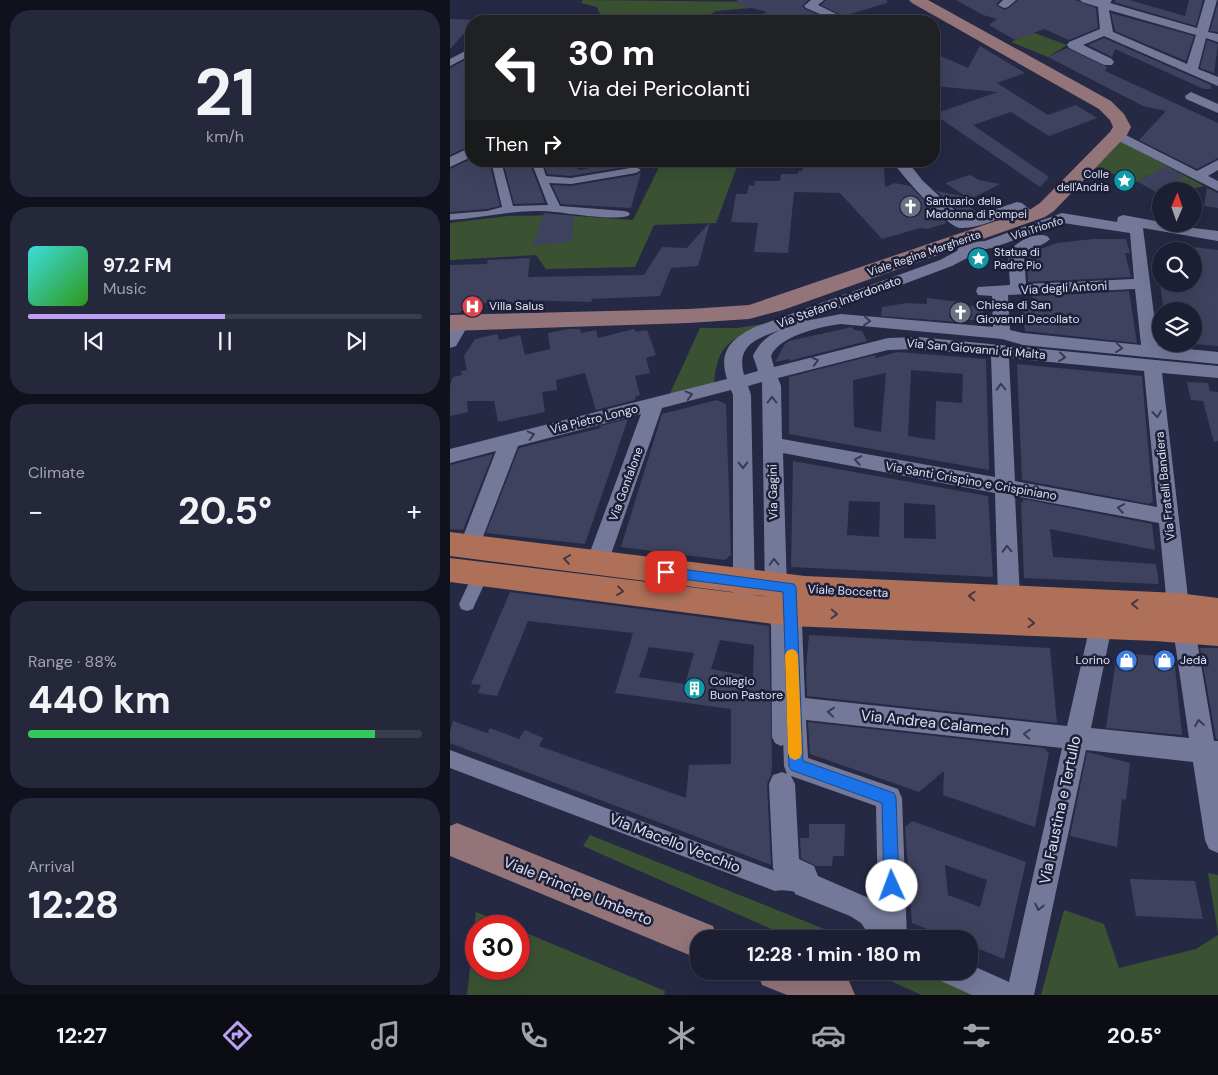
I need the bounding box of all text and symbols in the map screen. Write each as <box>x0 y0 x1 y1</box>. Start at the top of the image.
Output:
text: 30 m <box>568 30 655 76</box>
icon: left <box>485 35 550 100</box>
text: 21 <box>194 51 256 135</box>
text: Via dei Pericolanti <box>568 74 750 103</box>
text: km/h <box>206 126 244 147</box>
icon: right <box>538 130 566 158</box>
text: Then <box>485 132 528 157</box>
place label: Colle dell'Andria <box>1057 167 1109 194</box>
place icon: Colle dell'Andria <box>1113 168 1137 192</box>
north arrow <box>1152 182 1202 232</box>
map controls <box>1152 182 1202 352</box>
place label: Santuario della Madonna di Pompei <box>926 194 1027 221</box>
church icon: Santuario della Madonna di Pompei <box>898 195 922 219</box>
street label: Via Trionfo <box>1009 213 1065 243</box>
street label: Viale Regina Margherita <box>865 227 983 279</box>
button: search <box>1152 242 1202 292</box>
place label: Statua di Padre Pio <box>994 245 1042 272</box>
place icon: Statua di Padre Pio <box>966 246 990 270</box>
text: 97.2 FM <box>103 253 172 278</box>
street label: Via Stefano Interdonato <box>775 272 903 332</box>
text: Music <box>103 278 147 299</box>
street label: Via degli Antoni <box>1020 278 1108 298</box>
hospital icon: Villa Salus <box>461 294 485 318</box>
place label: Chiesa di San Giovanni Decollato <box>976 297 1080 327</box>
place label: Villa Salus <box>489 298 544 314</box>
church icon: Chiesa di San Giovanni Decollato <box>948 300 972 324</box>
button: layers <box>1152 302 1202 352</box>
one-way arrow <box>863 316 871 327</box>
icon: previous <box>80 327 108 355</box>
icon: pause <box>211 327 239 355</box>
icon: next <box>342 327 370 355</box>
street label: Via San Giovanni di Malta <box>906 335 1046 363</box>
one-way arrow <box>1115 342 1123 353</box>
one-way arrow <box>1059 351 1067 362</box>
one-way arrow <box>811 357 819 367</box>
one-way arrow <box>996 383 1007 391</box>
one-way arrow <box>684 390 692 400</box>
one-way arrow <box>767 396 778 404</box>
street label: Via Pietro Longo <box>548 400 640 438</box>
one-way arrow <box>1151 411 1162 419</box>
one-way arrow <box>527 430 536 441</box>
street label: Via Fratelli Bandiera <box>1151 431 1179 541</box>
street label: Via Gonfalone <box>605 445 647 523</box>
one-way arrow <box>853 455 862 465</box>
street label: Via Santi Crispino e Crispiniano <box>884 458 1058 504</box>
one-way arrow <box>738 461 748 469</box>
text: Climate <box>28 462 85 483</box>
street label: Via Gagini <box>765 464 781 520</box>
text: 20.5° <box>178 486 272 536</box>
text: − <box>28 493 43 530</box>
text: + <box>407 493 422 530</box>
one-way arrow <box>1116 503 1125 514</box>
one-way arrow <box>1002 545 1013 553</box>
pin <box>645 551 687 593</box>
one-way arrow <box>563 554 571 565</box>
icon: arrive <box>652 558 680 586</box>
one-way arrow <box>769 558 779 566</box>
street label: Viale Boccetta <box>807 581 889 601</box>
one-way arrow <box>616 585 624 596</box>
one-way arrow <box>968 591 976 602</box>
one-way arrow <box>1130 599 1138 609</box>
one-way arrow <box>830 609 838 620</box>
one-way arrow <box>1027 617 1035 628</box>
shop icon: Lorino <box>1114 648 1138 672</box>
shop icon: Jedà <box>1152 648 1176 672</box>
text: Range · 88% <box>28 651 117 672</box>
place label: Lorino <box>1075 652 1110 668</box>
place label: Jedà <box>1180 652 1207 668</box>
place label: Collegio Buon Pastore <box>710 673 783 703</box>
text: 440 km <box>28 675 171 725</box>
building icon: Collegio Buon Pastore <box>682 676 706 700</box>
street label: Via Andrea Calamech <box>860 705 1010 741</box>
one-way arrow <box>827 707 835 718</box>
one-way arrow <box>1194 719 1205 727</box>
one-way arrow <box>1023 729 1031 740</box>
street label: Via Faustina e Tertullo <box>1035 734 1086 886</box>
street label: Via Macello Vecchio <box>606 809 744 877</box>
street label: Viale Principe Umberto <box>500 852 656 930</box>
text: Arrival <box>28 856 75 877</box>
position arrow <box>865 859 917 911</box>
text: 12:28 <box>28 880 119 930</box>
one-way arrow <box>1034 902 1045 911</box>
speed limit sign: 30 <box>465 915 530 980</box>
text: 12:28 · 1 min · 180 m <box>747 942 921 967</box>
icon: directions <box>220 1018 255 1053</box>
icon: music <box>368 1018 403 1053</box>
icon: phone <box>516 1018 551 1053</box>
icon: climate <box>664 1018 699 1053</box>
icon: car <box>811 1018 846 1053</box>
icon: filters <box>959 1018 994 1053</box>
text: 12:27 <box>56 1021 107 1050</box>
text: 20.5° <box>1107 1021 1162 1050</box>

